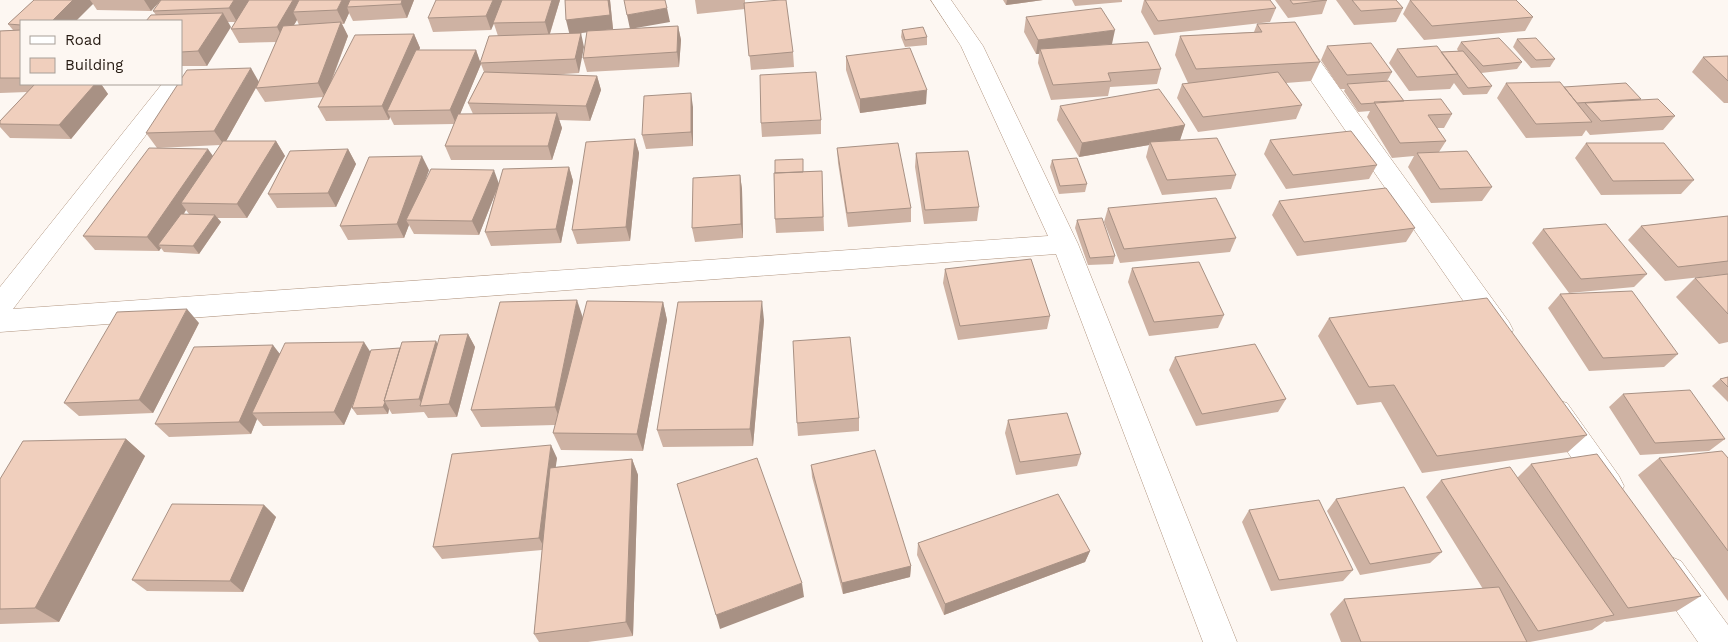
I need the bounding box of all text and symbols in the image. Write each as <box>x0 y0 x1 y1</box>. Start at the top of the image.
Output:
legend <box>20 20 182 85</box>
text: Road <box>65 31 102 49</box>
text: Building <box>65 56 123 74</box>

